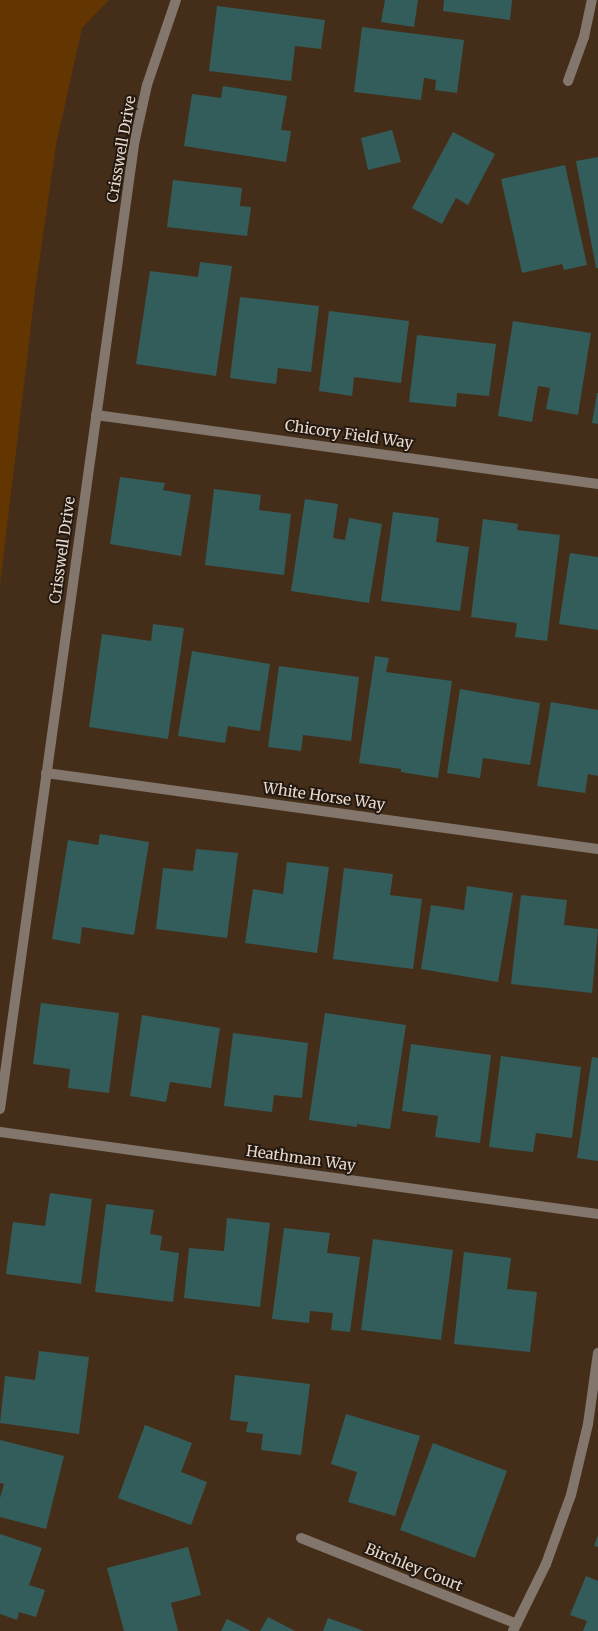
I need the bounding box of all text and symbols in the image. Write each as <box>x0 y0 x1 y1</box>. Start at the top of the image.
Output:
street label: Crisswell Drive <box>103 94 139 204</box>
street label: Chicory Field Way <box>284 416 414 452</box>
street label: Crisswell Drive <box>46 495 78 605</box>
street label: White Horse Way <box>262 779 386 813</box>
street label: Heathman Way <box>245 1141 357 1175</box>
street label: Birchley Court <box>363 1539 465 1595</box>

